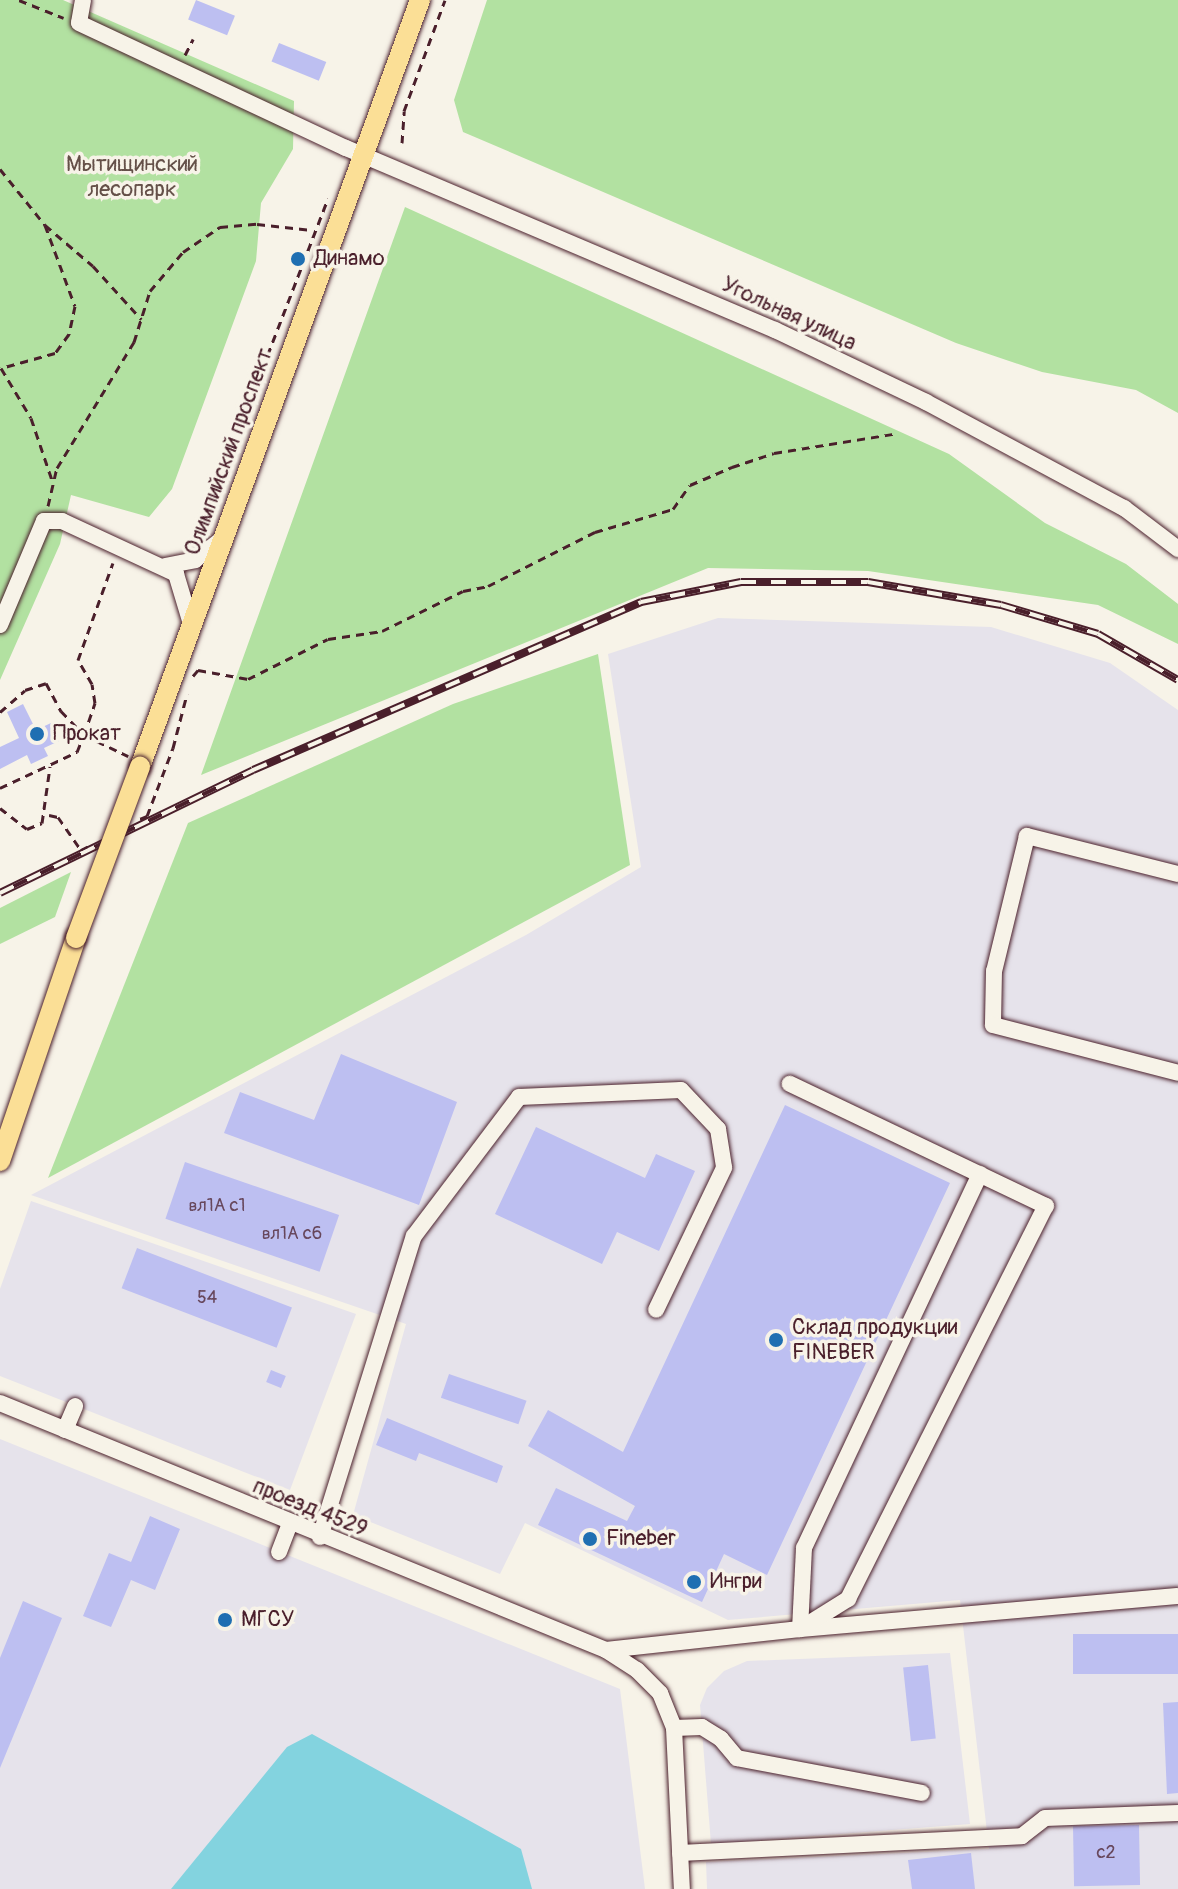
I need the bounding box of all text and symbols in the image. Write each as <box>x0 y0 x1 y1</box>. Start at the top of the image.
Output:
park label: Мытищинский лесопарк <box>66 151 198 202</box>
place label: Динамо <box>314 246 385 272</box>
marker: Динамо <box>289 250 307 268</box>
street label: Угольная улица <box>718 271 860 357</box>
street label: Олимпийский проспект <box>179 345 279 559</box>
place label: Прокат <box>53 721 121 747</box>
marker: Прокат <box>28 725 46 743</box>
house number: вл1А с1 <box>188 1195 246 1217</box>
house number: вл1А с6 <box>262 1223 322 1245</box>
house number: 54 <box>197 1287 217 1309</box>
place label: Склад продукции FINEBER <box>792 1314 957 1366</box>
marker: Склад продукции FINEBER <box>767 1331 785 1349</box>
street label: проезд 4529 <box>249 1473 371 1543</box>
place label: Fineber <box>606 1526 676 1552</box>
marker: Fineber <box>581 1530 599 1548</box>
place label: Ингри <box>710 1569 762 1595</box>
marker: Ингри <box>685 1573 703 1591</box>
place label: МГСУ <box>241 1607 294 1633</box>
marker: МГСУ <box>216 1611 234 1629</box>
house number: с2 <box>1096 1842 1116 1864</box>

